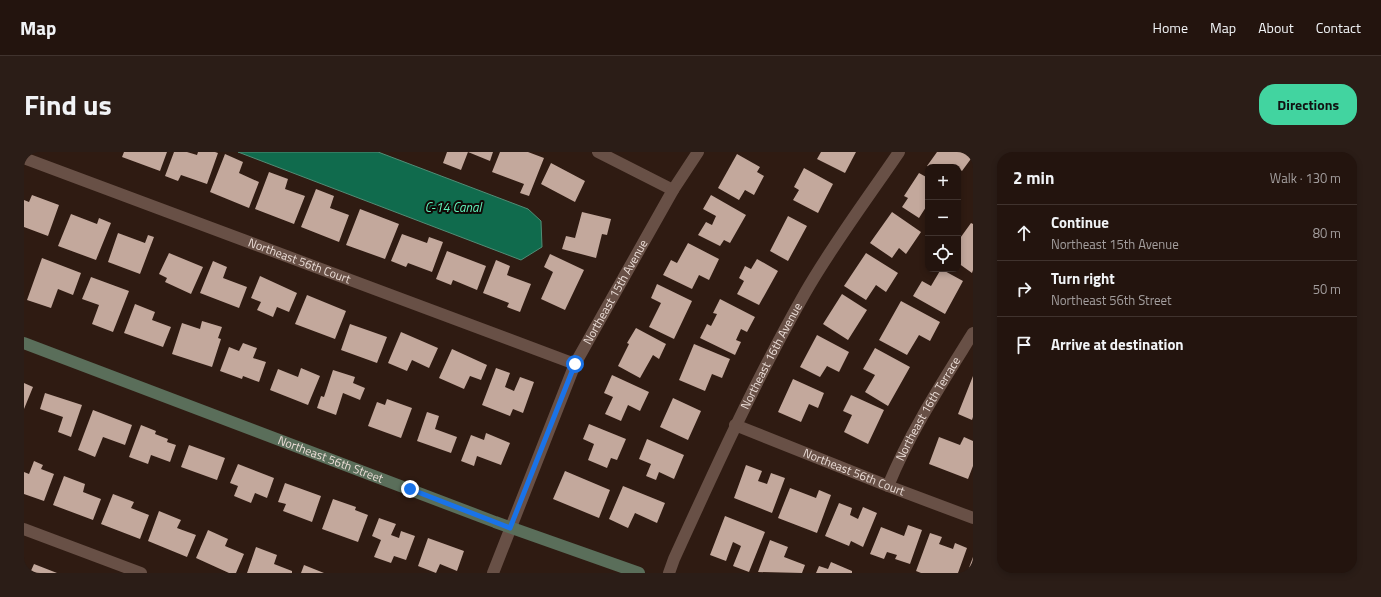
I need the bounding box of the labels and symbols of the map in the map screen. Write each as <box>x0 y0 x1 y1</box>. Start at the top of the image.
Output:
water label: C-14 Canal <box>425 197 484 217</box>
street label: Northeast 56th Court <box>246 233 354 289</box>
street label: Northeast 15th Avenue <box>578 236 652 348</box>
street label: Northeast 16th Avenue <box>735 299 807 412</box>
street label: Northeast 16th Terrace <box>890 353 965 464</box>
route start <box>566 355 584 373</box>
street label: Northeast 56th Street <box>275 430 387 488</box>
street label: Northeast 56th Court <box>800 443 908 501</box>
route end <box>401 480 419 498</box>

